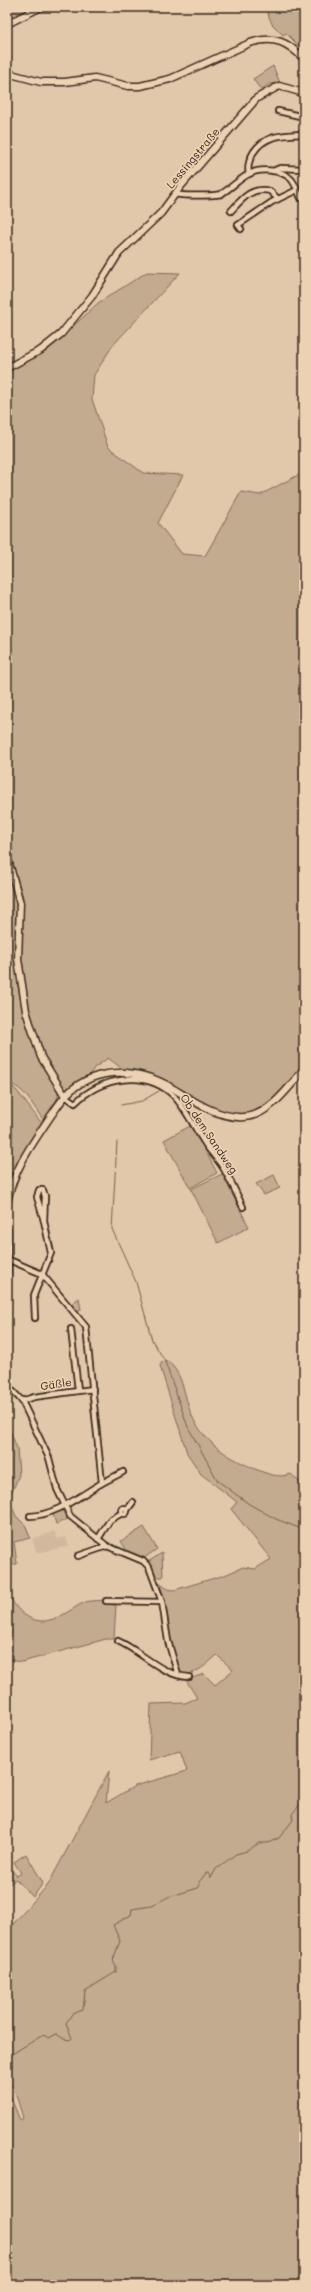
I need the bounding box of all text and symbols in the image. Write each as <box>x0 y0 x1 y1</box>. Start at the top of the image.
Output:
street label: Lessingstraße <box>163 124 223 191</box>
street label: Ob dem Sandweg <box>177 1091 242 1177</box>
street label: Gäßle <box>39 1374 73 1393</box>

